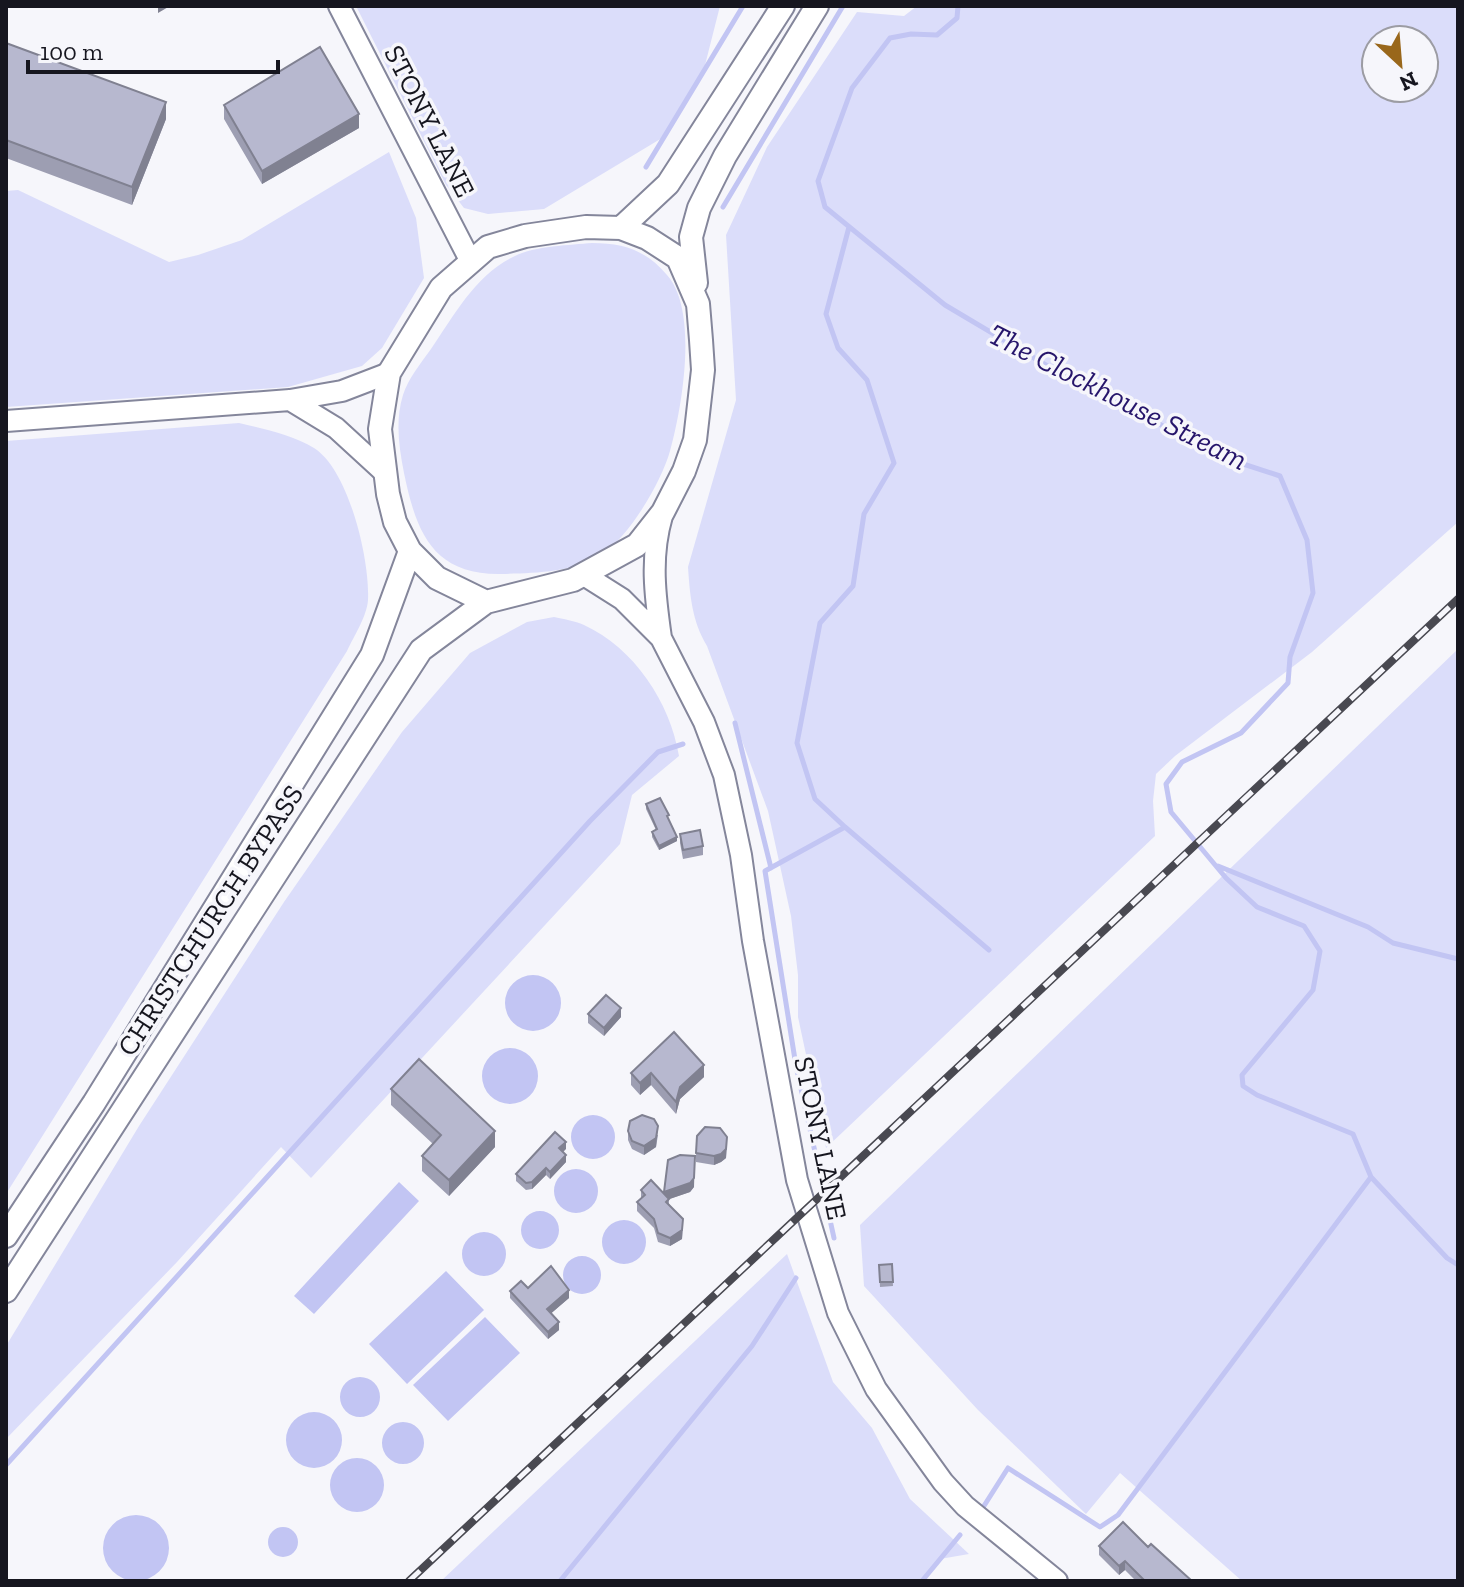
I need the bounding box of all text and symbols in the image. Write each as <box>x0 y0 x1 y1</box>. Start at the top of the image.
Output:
scale bar <box>28 24 278 74</box>
north arrow <box>1360 24 1440 104</box>
text: 100 m <box>40 37 103 66</box>
street label: STONY LANE <box>377 40 482 203</box>
text: N <box>1395 66 1422 97</box>
water label: The Clockhouse Stream <box>983 316 1253 478</box>
street label: CHRISTCHURCH BYPASS <box>111 779 310 1062</box>
street label: STONY LANE <box>787 1053 854 1223</box>

